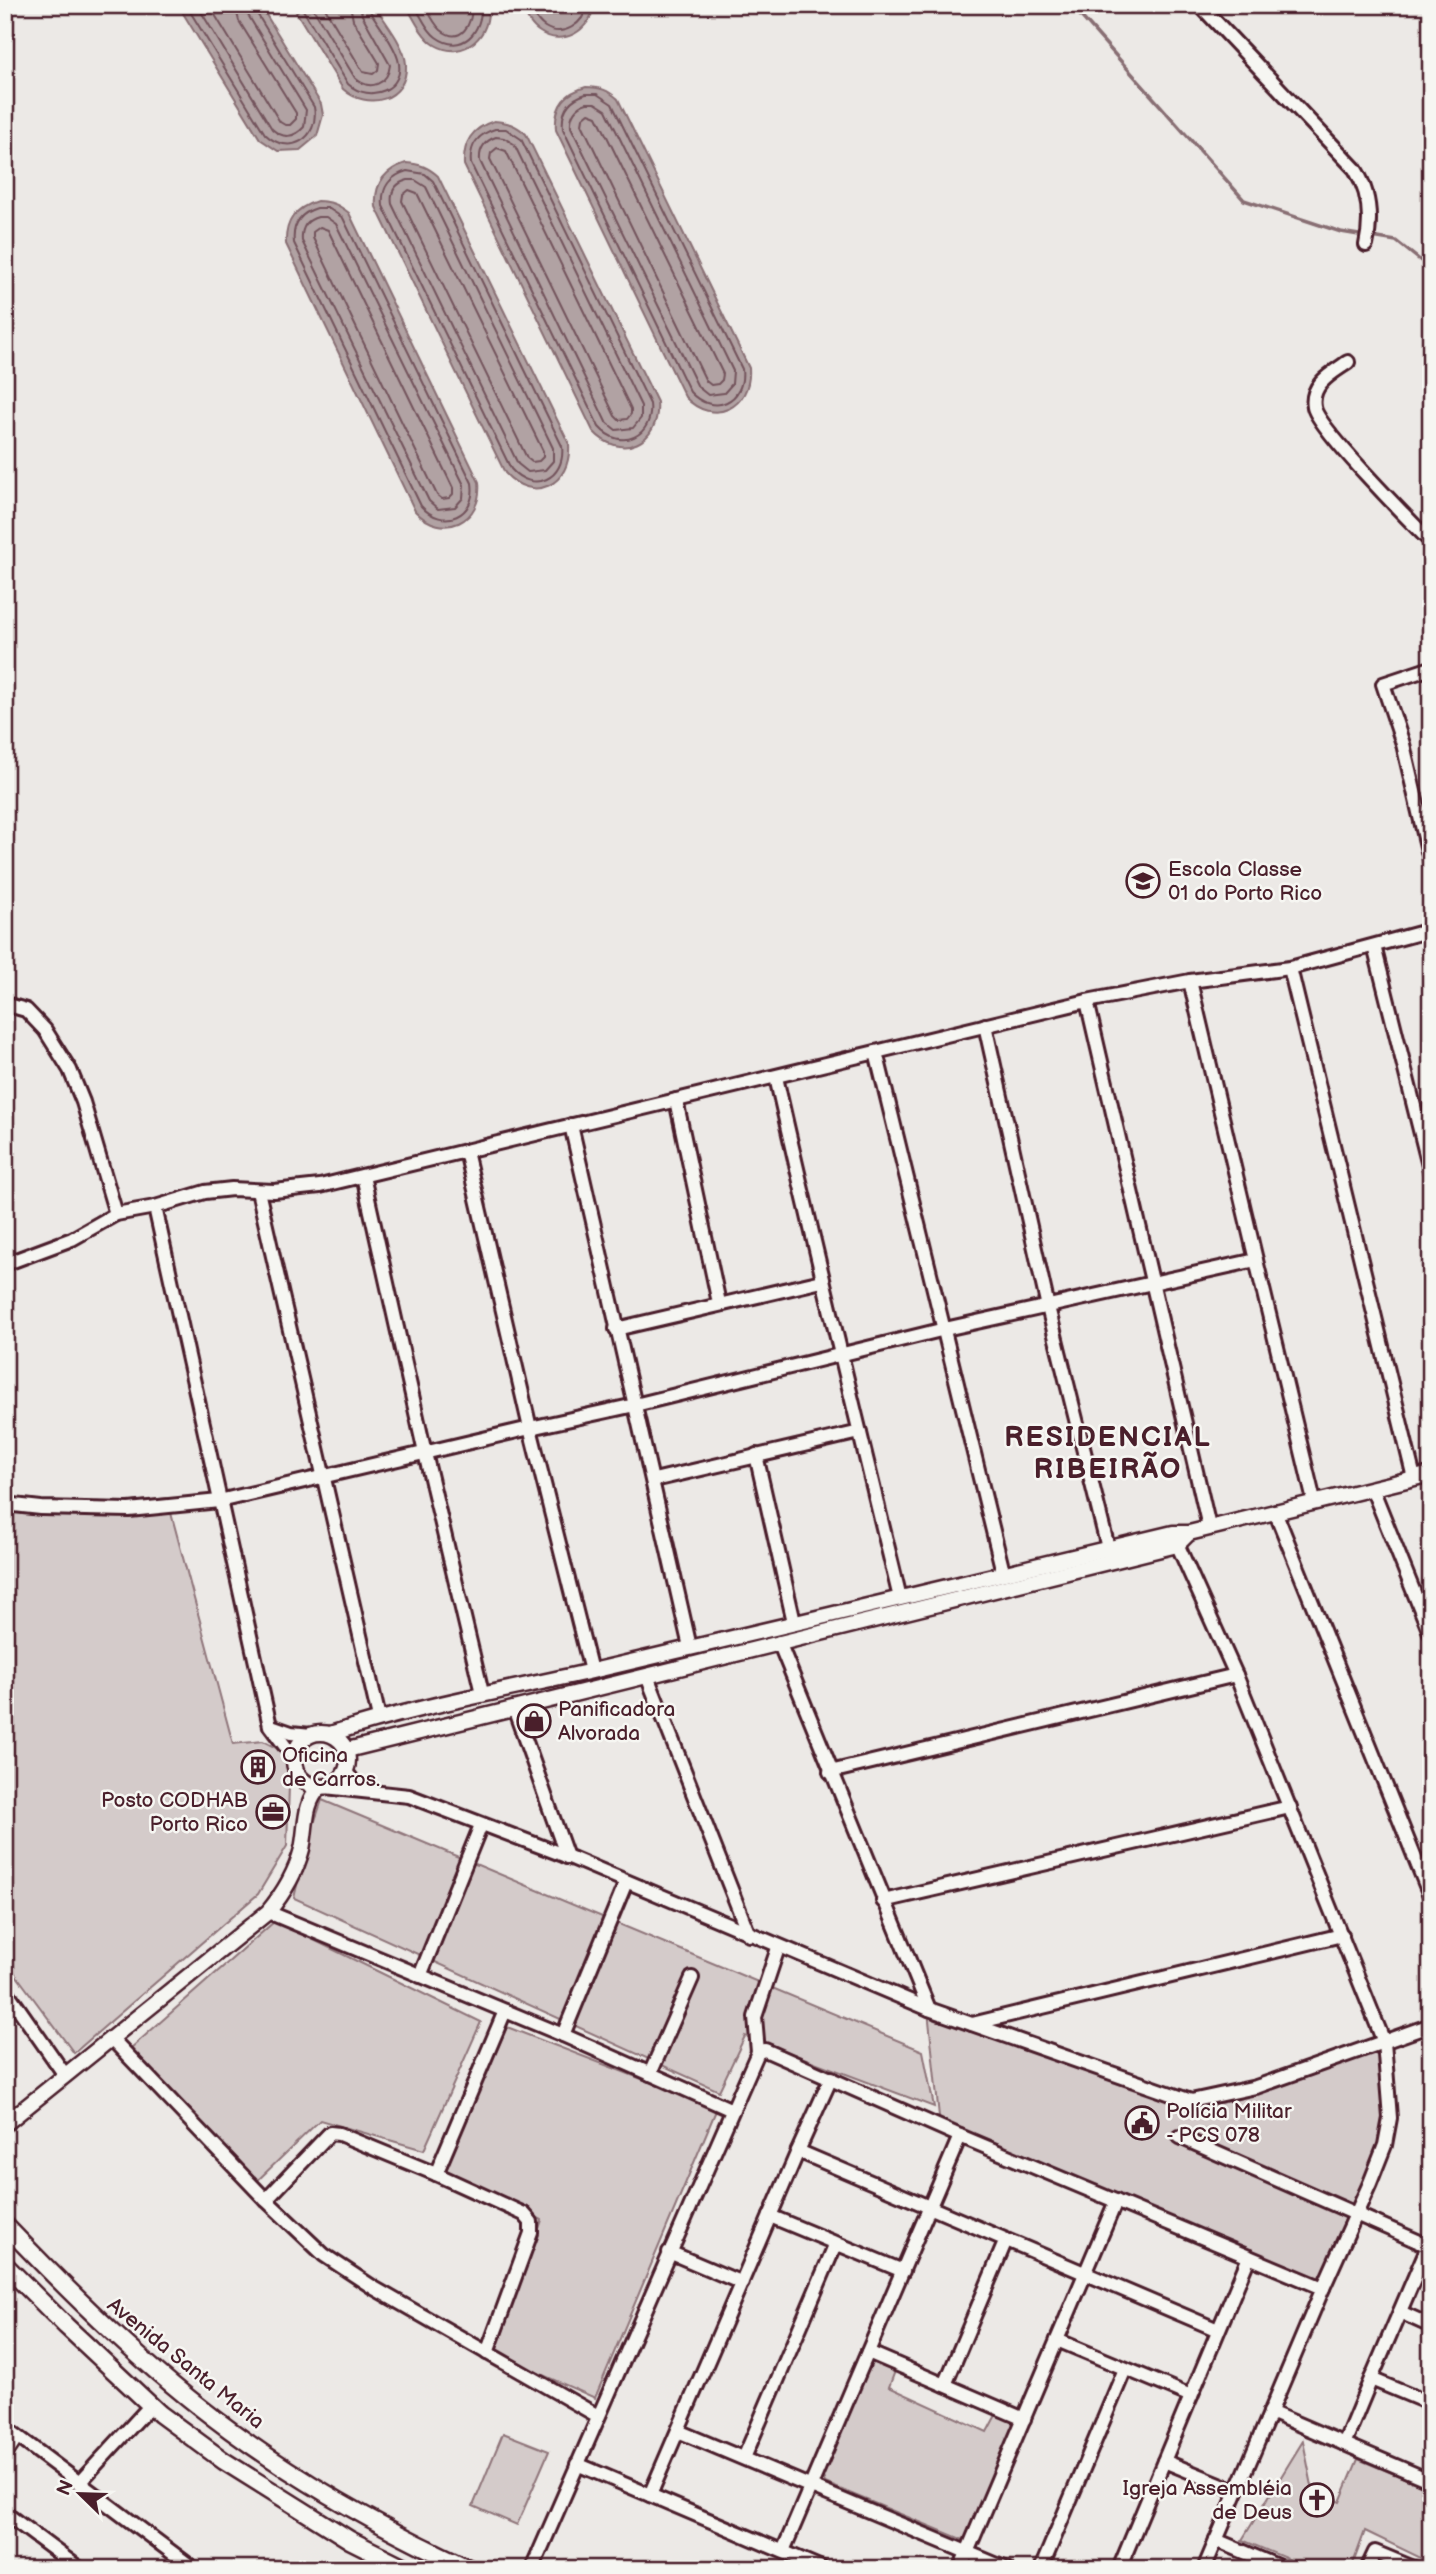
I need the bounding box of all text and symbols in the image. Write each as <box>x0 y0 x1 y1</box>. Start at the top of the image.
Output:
place label: Escola Classe 01 do Porto Rico <box>1168 857 1322 906</box>
school or university icon: Escola Classe 01 do Porto Rico <box>1124 862 1162 900</box>
district label: RESIDENCIAL RIBEIRÃO <box>1004 1421 1212 1486</box>
place label: Panificadora Alvorada <box>558 1697 675 1746</box>
shop icon: Panificadora Alvorada <box>515 1702 553 1740</box>
place label: Oficina de Carros. <box>282 1743 380 1792</box>
building icon: Oficina de Carros. <box>239 1748 277 1786</box>
place label: Posto CODHAB Porto Rico <box>101 1788 248 1837</box>
office icon: Posto CODHAB Porto Rico <box>254 1793 292 1831</box>
place label: Polícia Militar - PCS 078 <box>1166 2099 1292 2148</box>
public building icon: Polícia Militar - PCS 078 <box>1123 2104 1161 2142</box>
street label: Avenida Santa Maria <box>102 2292 269 2434</box>
north arrow <box>46 2458 116 2528</box>
place label: Igreja Assembléia de Deus <box>1123 2476 1292 2525</box>
text: N <box>52 2477 79 2499</box>
church icon: Igreja Assembléia de Deus <box>1298 2481 1336 2519</box>

